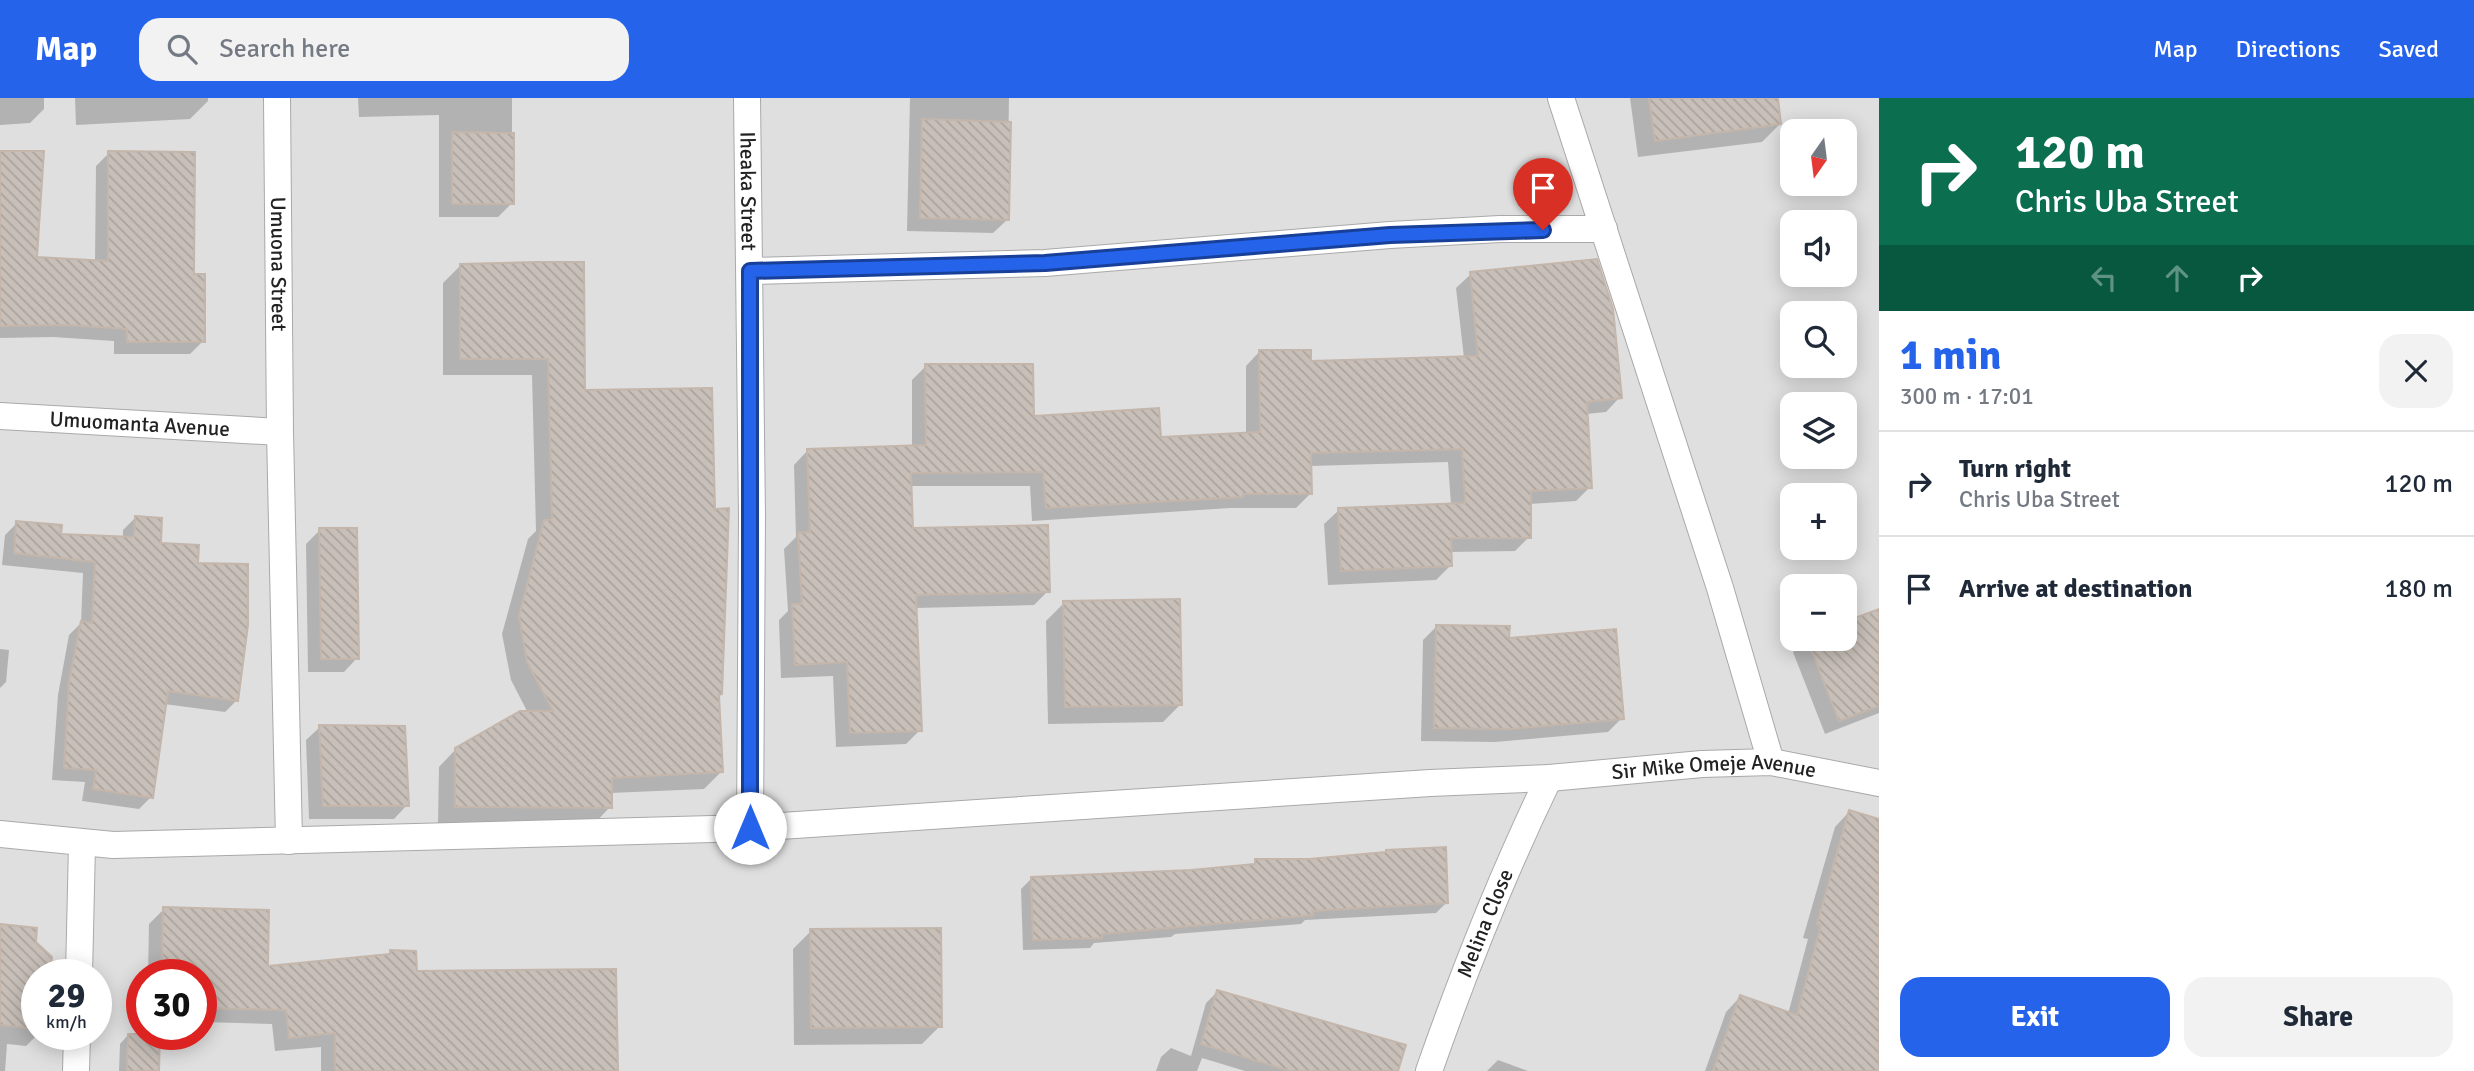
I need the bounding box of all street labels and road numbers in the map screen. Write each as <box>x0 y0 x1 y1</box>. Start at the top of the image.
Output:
street label: Iheaka Street <box>734 131 762 251</box>
street label: Umuona Street <box>265 197 292 331</box>
street label: Umuomanta Avenue <box>49 406 231 442</box>
street label: Sir Mike Omeje Avenue <box>1610 749 1818 785</box>
street label: Melina Close <box>1451 865 1519 981</box>

